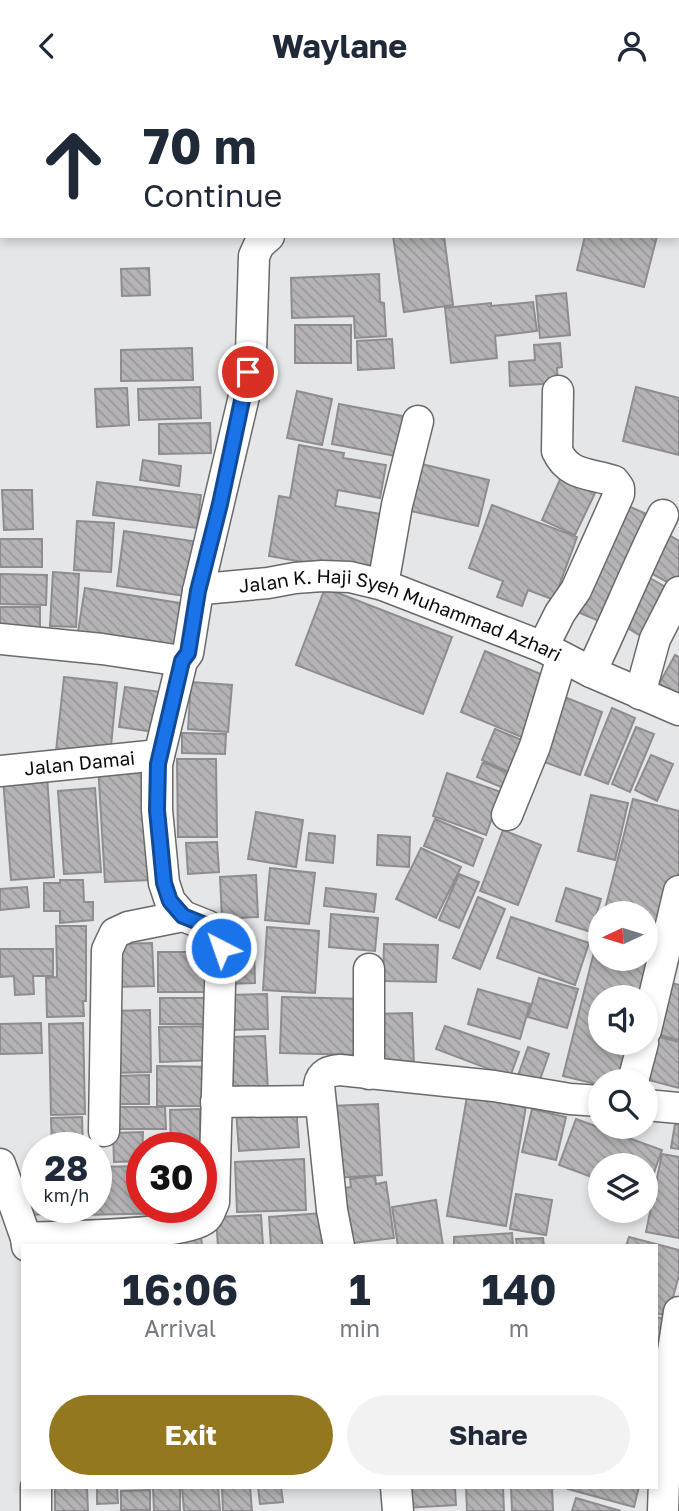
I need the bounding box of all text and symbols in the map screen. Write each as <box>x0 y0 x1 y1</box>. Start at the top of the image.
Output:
icon: back <box>28 27 66 65</box>
text: Waylane <box>272 27 407 65</box>
icon: person <box>613 27 651 65</box>
text: 70 m <box>143 116 257 175</box>
icon: ahead <box>28 119 119 210</box>
text: Continue <box>143 176 282 214</box>
pin <box>218 342 278 402</box>
icon: arrive <box>229 353 267 391</box>
street label: Jalan K. Haji Syeh Muhammad Azhari <box>238 564 566 666</box>
street label: Jalan Damai <box>23 745 136 780</box>
north arrow <box>588 901 658 971</box>
map controls <box>588 901 658 1223</box>
position arrow <box>184 911 258 985</box>
button: sound <box>588 985 658 1055</box>
button: search <box>588 1069 658 1139</box>
speed limit sign: 30 <box>126 1132 217 1223</box>
text: 28 <box>45 1147 88 1189</box>
button: layers <box>588 1153 658 1223</box>
text: km/h <box>44 1184 89 1206</box>
text: 16:06 <box>122 1264 238 1314</box>
text: 1 <box>349 1264 371 1314</box>
text: 140 <box>481 1264 557 1314</box>
text: Arrival <box>144 1314 216 1342</box>
text: min <box>339 1314 380 1342</box>
text: m <box>509 1314 529 1342</box>
button: Exit <box>49 1395 333 1475</box>
button: Share <box>347 1395 630 1475</box>

